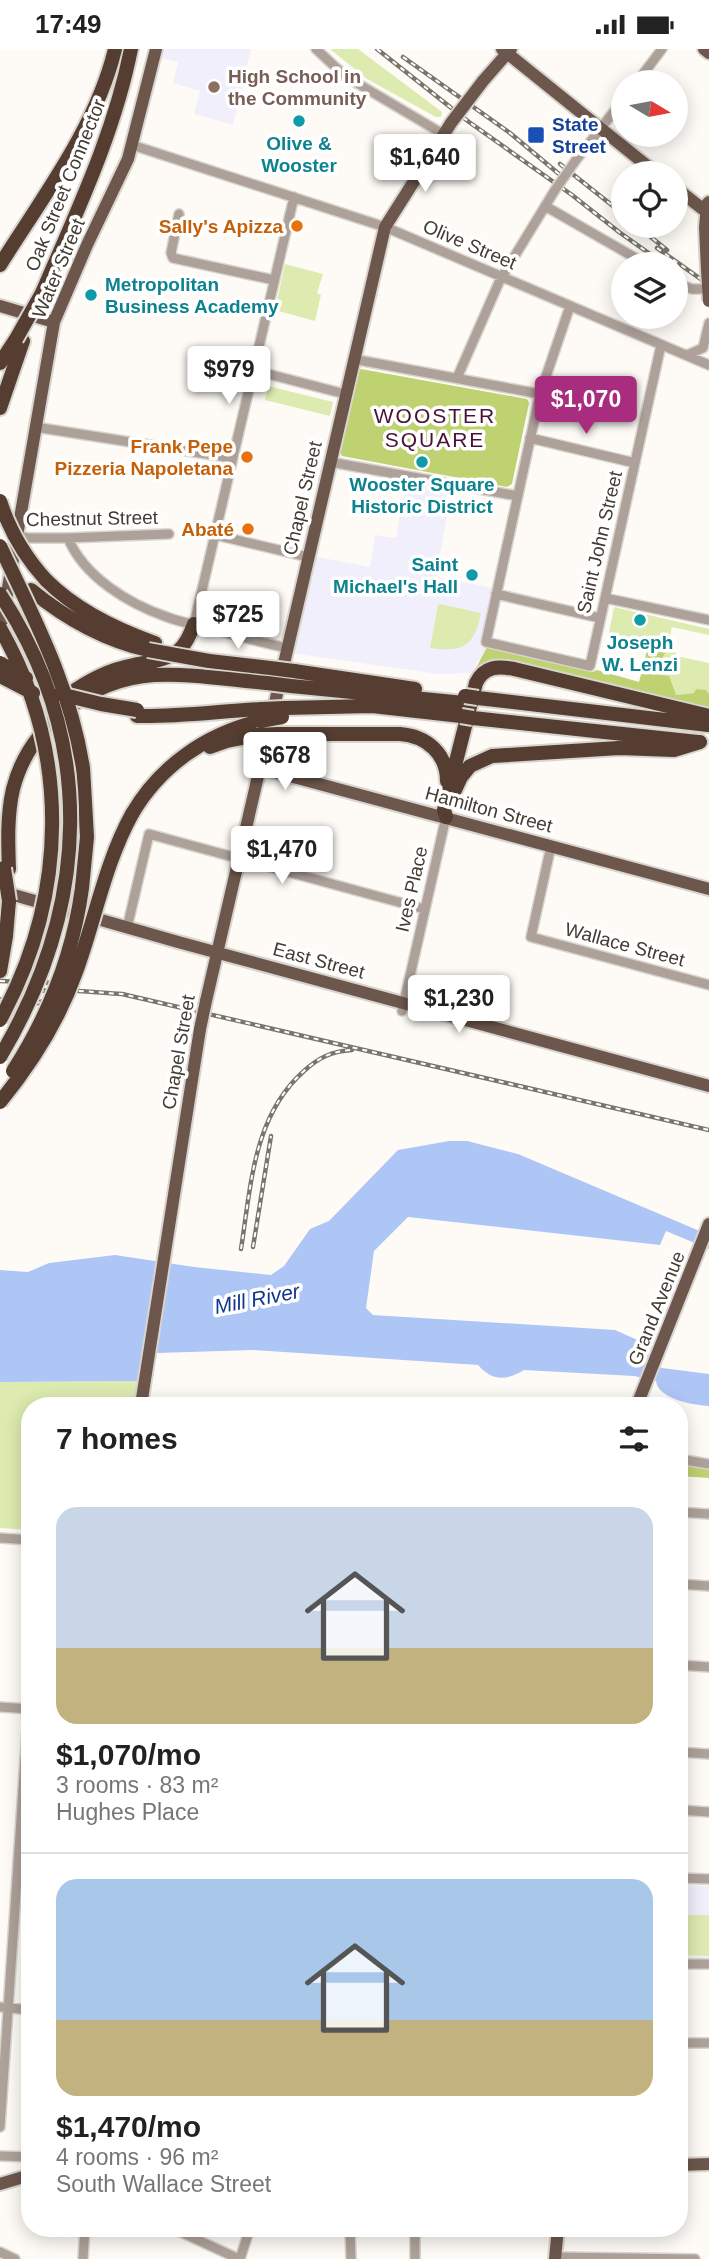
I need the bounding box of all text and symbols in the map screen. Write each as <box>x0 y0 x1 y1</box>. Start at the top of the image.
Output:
text: 17:49 <box>35 9 102 39</box>
place label: High School in the Community <box>228 66 367 109</box>
north arrow <box>611 70 688 147</box>
map controls <box>611 70 688 329</box>
marker: High School in the Community <box>206 79 222 95</box>
street label: Oak Street Connector <box>21 95 110 274</box>
marker: Olive & Wooster <box>291 113 307 129</box>
place label: State Street <box>552 114 607 157</box>
marker: State Street <box>526 125 546 145</box>
place label: Olive & Wooster <box>261 133 337 176</box>
pin: $1,640 <box>368 135 482 194</box>
text: $1,640 <box>390 144 460 170</box>
button: locate <box>611 161 688 238</box>
street label: Water Street <box>28 215 89 321</box>
street label: Olive Street <box>420 215 520 274</box>
place label: Sally's Apizza <box>159 216 283 237</box>
marker: Sally's Apizza <box>289 218 305 234</box>
button: layers <box>611 252 688 329</box>
place label: Metropolitan Business Academy <box>105 274 279 317</box>
marker: Metropolitan Business Academy <box>83 287 99 303</box>
pin: $979 <box>188 347 270 406</box>
text: $979 <box>203 356 255 382</box>
pin: $1,070 <box>529 377 643 436</box>
text: $1,070 <box>551 386 621 412</box>
district label: WOOSTER SQUARE <box>374 404 496 451</box>
place label: Frank Pepe Pizzeria Napoletana <box>55 436 233 479</box>
street label: Chapel Street <box>279 438 326 557</box>
marker: Frank Pepe Pizzeria Napoletana <box>239 449 255 465</box>
marker: Wooster Square Historic District <box>414 454 430 470</box>
street label: Saint John Street <box>573 468 626 615</box>
place label: Wooster Square Historic District <box>349 474 495 517</box>
street label: Chestnut Street <box>26 507 159 530</box>
place label: Abaté <box>181 519 234 540</box>
marker: Abaté <box>240 521 256 537</box>
place label: Saint Michael's Hall <box>333 554 459 597</box>
marker: Saint Michael's Hall <box>464 567 480 583</box>
pin: $725 <box>197 591 279 651</box>
text: $725 <box>212 601 264 627</box>
marker: Joseph W. Lenzi <box>632 612 648 628</box>
place label: Joseph W. Lenzi <box>602 632 678 675</box>
pin: $678 <box>244 733 326 792</box>
text: $678 <box>259 742 311 768</box>
street label: Hamilton Street <box>423 782 556 837</box>
pin: $1,470 <box>225 827 339 886</box>
text: $1,470 <box>247 836 317 862</box>
street label: Ives Place <box>391 844 432 934</box>
street label: Wallace Street <box>563 918 688 971</box>
street label: East Street <box>271 938 368 983</box>
pin: $1,230 <box>402 975 516 1035</box>
text: $1,230 <box>424 985 494 1011</box>
street label: Chapel Street <box>158 992 199 1111</box>
street label: Grand Avenue <box>624 1248 689 1368</box>
water label: Mill River <box>212 1279 302 1318</box>
icon: filters <box>615 1420 653 1458</box>
text: 7 homes <box>56 1422 178 1455</box>
icon: home <box>292 1553 418 1679</box>
text: $1,070/mo <box>56 1738 201 1771</box>
text: 3 rooms · 83 m² <box>56 1772 218 1798</box>
text: Hughes Place <box>56 1799 199 1825</box>
icon: home <box>292 1925 418 2051</box>
text: $1,470/mo <box>56 2110 201 2143</box>
text: 4 rooms · 96 m² <box>56 2144 218 2170</box>
text: South Wallace Street <box>56 2171 271 2197</box>

